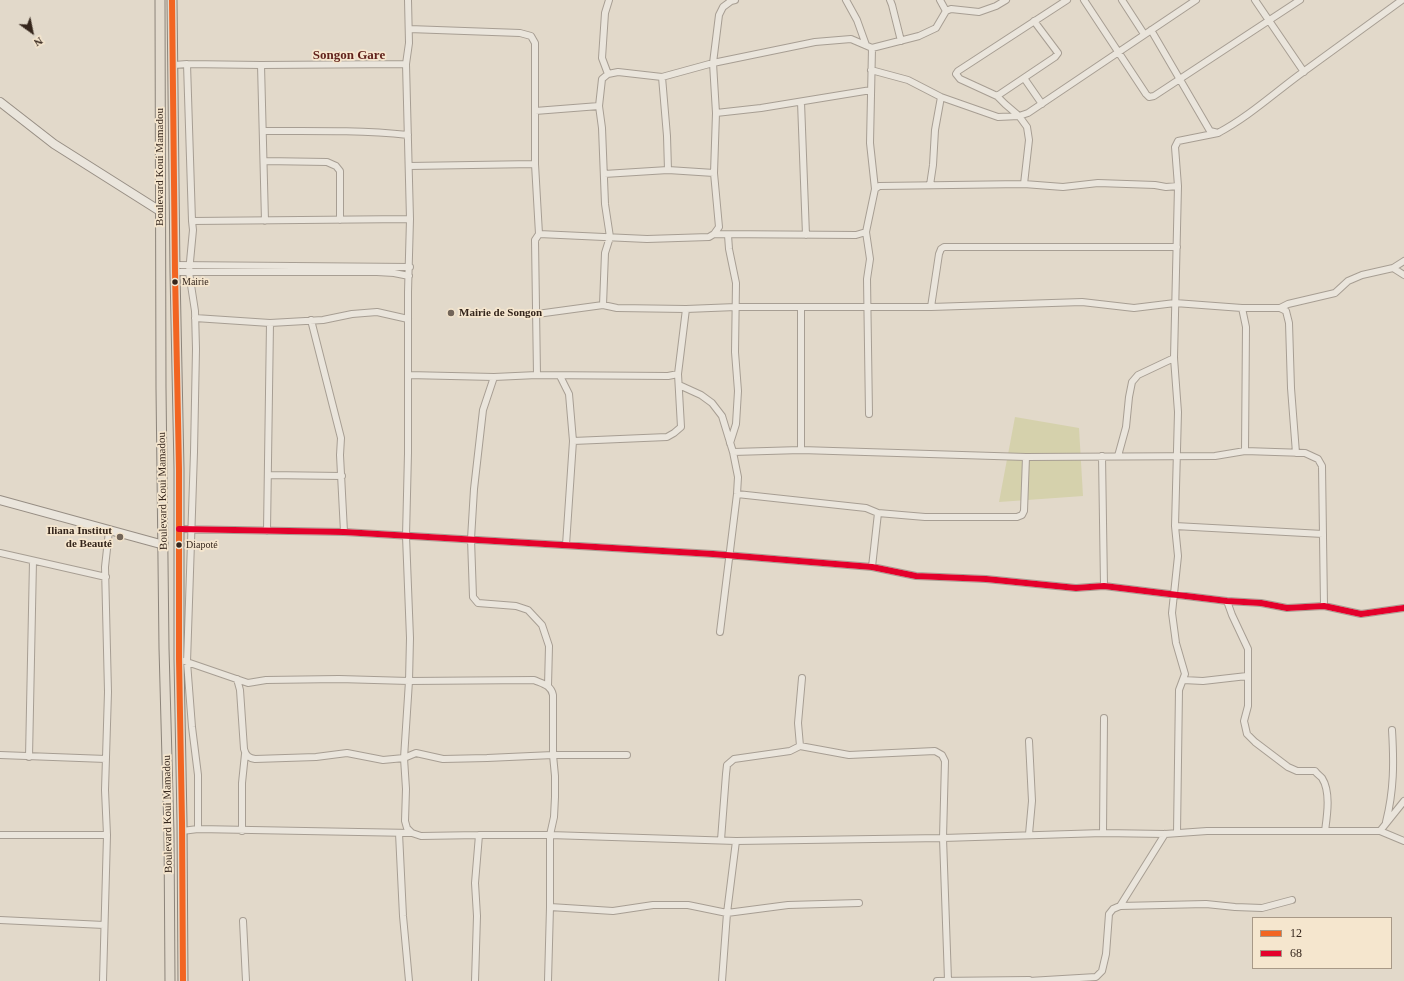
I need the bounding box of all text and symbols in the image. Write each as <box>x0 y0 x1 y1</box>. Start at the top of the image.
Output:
north arrow <box>12 12 52 52</box>
text: N <box>32 35 45 49</box>
district label: Songon Gare <box>313 48 385 64</box>
street label: Boulevard Koui Mamadou <box>153 108 167 226</box>
place label: Mairie <box>182 276 209 288</box>
marker: Mairie <box>170 277 180 287</box>
place label: Mairie de Songon <box>459 306 542 320</box>
marker: Mairie de Songon <box>446 308 456 318</box>
street label: Boulevard Koui Mamadou <box>155 432 171 550</box>
place label: Iliana Institut de Beauté <box>47 524 112 550</box>
marker: Iliana Institut de Beauté <box>115 532 125 542</box>
place label: Diapoté <box>186 539 218 551</box>
marker: Diapoté <box>174 540 184 550</box>
street label: Boulevard Koui Mamadou <box>160 755 176 873</box>
legend <box>1252 917 1392 969</box>
text: 12 <box>1290 926 1302 940</box>
text: 68 <box>1290 946 1302 960</box>

